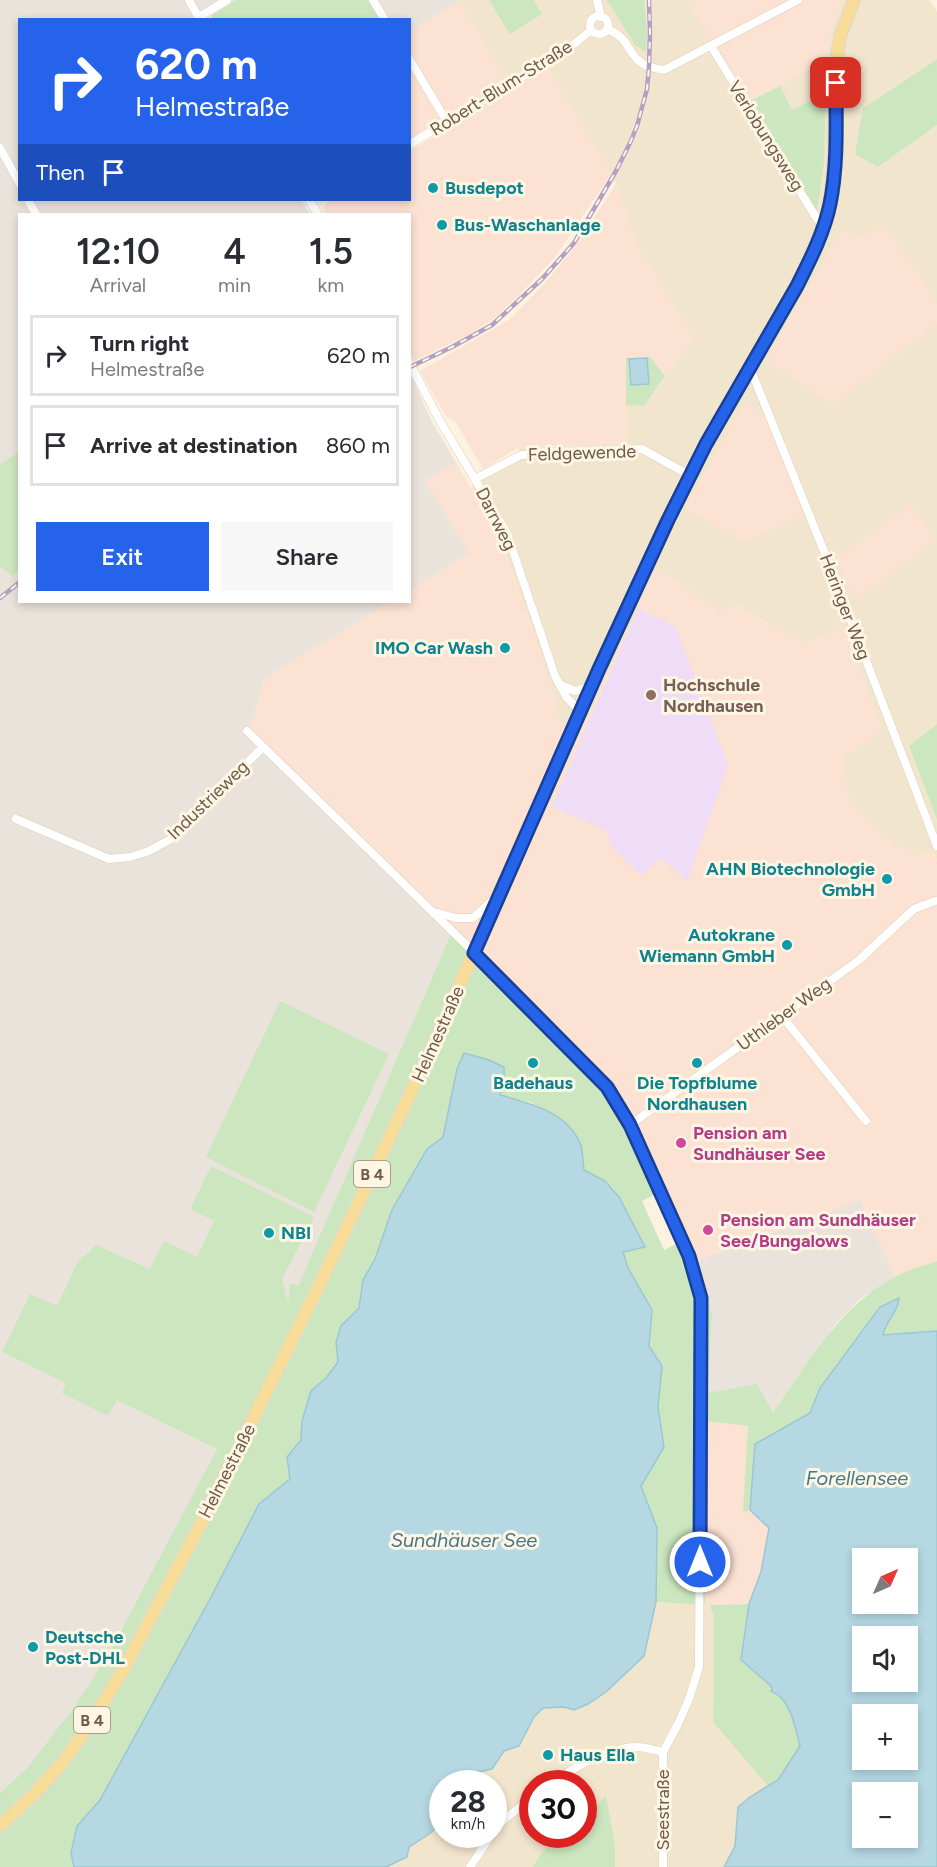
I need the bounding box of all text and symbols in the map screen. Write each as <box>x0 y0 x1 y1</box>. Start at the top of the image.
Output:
street label: Robert-Blum-Straße <box>426 35 576 141</box>
text: 620 m <box>135 39 258 90</box>
icon: right <box>36 42 114 120</box>
pin <box>810 57 861 108</box>
icon: arrive <box>819 66 852 99</box>
street label: Verlobungsweg <box>723 77 809 195</box>
text: Helmestraße <box>135 90 289 123</box>
icon: arrive <box>97 156 130 189</box>
text: Then <box>36 159 85 186</box>
place label: Busdepot <box>445 177 524 199</box>
marker: Busdepot <box>426 181 440 195</box>
place label: Bus-Waschanlage <box>454 214 601 236</box>
marker: Bus-Waschanlage <box>435 218 449 232</box>
text: 12:10 <box>76 230 160 273</box>
text: 4 <box>223 230 246 273</box>
text: 1.5 <box>309 230 353 273</box>
text: Arrival <box>90 273 146 297</box>
text: min <box>218 273 251 297</box>
text: km <box>318 273 344 297</box>
text: Turn right <box>90 330 189 357</box>
icon: right <box>39 339 72 372</box>
text: 620 m <box>327 342 390 369</box>
text: Helmestraße <box>90 357 204 381</box>
icon: arrive <box>39 429 72 462</box>
text: Arrive at destination <box>90 432 298 459</box>
text: 860 m <box>326 432 390 459</box>
street label: Feldgewende <box>527 440 637 466</box>
street label: Darrweg <box>471 484 521 554</box>
button: Exit <box>36 522 209 591</box>
button: Share <box>221 522 393 591</box>
street label: Heringer Weg <box>815 551 875 663</box>
place label: IMO Car Wash <box>375 637 493 659</box>
marker: IMO Car Wash <box>498 641 512 655</box>
place label: Hochschule Nordhausen <box>663 674 764 717</box>
marker: Hochschule Nordhausen <box>644 688 658 702</box>
street label: Industrieweg <box>163 756 253 844</box>
place label: AHN Biotechnologie GmbH <box>706 858 875 901</box>
marker: AHN Biotechnologie GmbH <box>880 872 894 886</box>
place label: Autokrane Wiemann GmbH <box>639 924 775 967</box>
marker: Autokrane Wiemann GmbH <box>780 938 794 952</box>
street label: Uthleber Weg <box>733 972 835 1056</box>
street label: Helmestraße <box>407 982 469 1085</box>
marker: Badehaus <box>526 1056 540 1070</box>
marker: Die Topfblume Nordhausen <box>690 1056 704 1070</box>
place label: Badehaus <box>493 1072 573 1094</box>
place label: Die Topfblume Nordhausen <box>637 1072 757 1115</box>
place label: Pension am Sundhäuser See <box>693 1122 825 1165</box>
marker: Pension am Sundhäuser See <box>674 1136 688 1150</box>
road number: B 4 <box>354 1161 390 1187</box>
place label: Pension am Sundhäuser See/Bungalows <box>720 1209 916 1252</box>
place label: NBI <box>281 1222 311 1244</box>
marker: Pension am Sundhäuser See/Bungalows <box>701 1223 715 1237</box>
marker: NBI <box>262 1226 276 1240</box>
street label: Helmestraße <box>194 1420 260 1522</box>
water label: Forellensee <box>806 1466 908 1490</box>
water label: Sundhäuser See <box>391 1528 537 1552</box>
position arrow <box>668 1530 732 1594</box>
north arrow <box>852 1548 918 1614</box>
map controls <box>852 1548 918 1848</box>
place label: Deutsche Post-DHL <box>45 1626 125 1669</box>
button: sound <box>852 1626 918 1692</box>
marker: Deutsche Post-DHL <box>26 1640 40 1654</box>
button: + <box>852 1704 918 1770</box>
road number: B 4 <box>74 1707 110 1733</box>
place label: Haus Ella <box>560 1744 635 1766</box>
marker: Haus Ella <box>541 1748 555 1762</box>
street label: Seestraße <box>652 1769 674 1851</box>
speed limit sign: 30 <box>519 1770 597 1848</box>
button: − <box>852 1782 918 1848</box>
text: 28 <box>450 1783 486 1820</box>
text: km/h <box>451 1815 485 1833</box>

